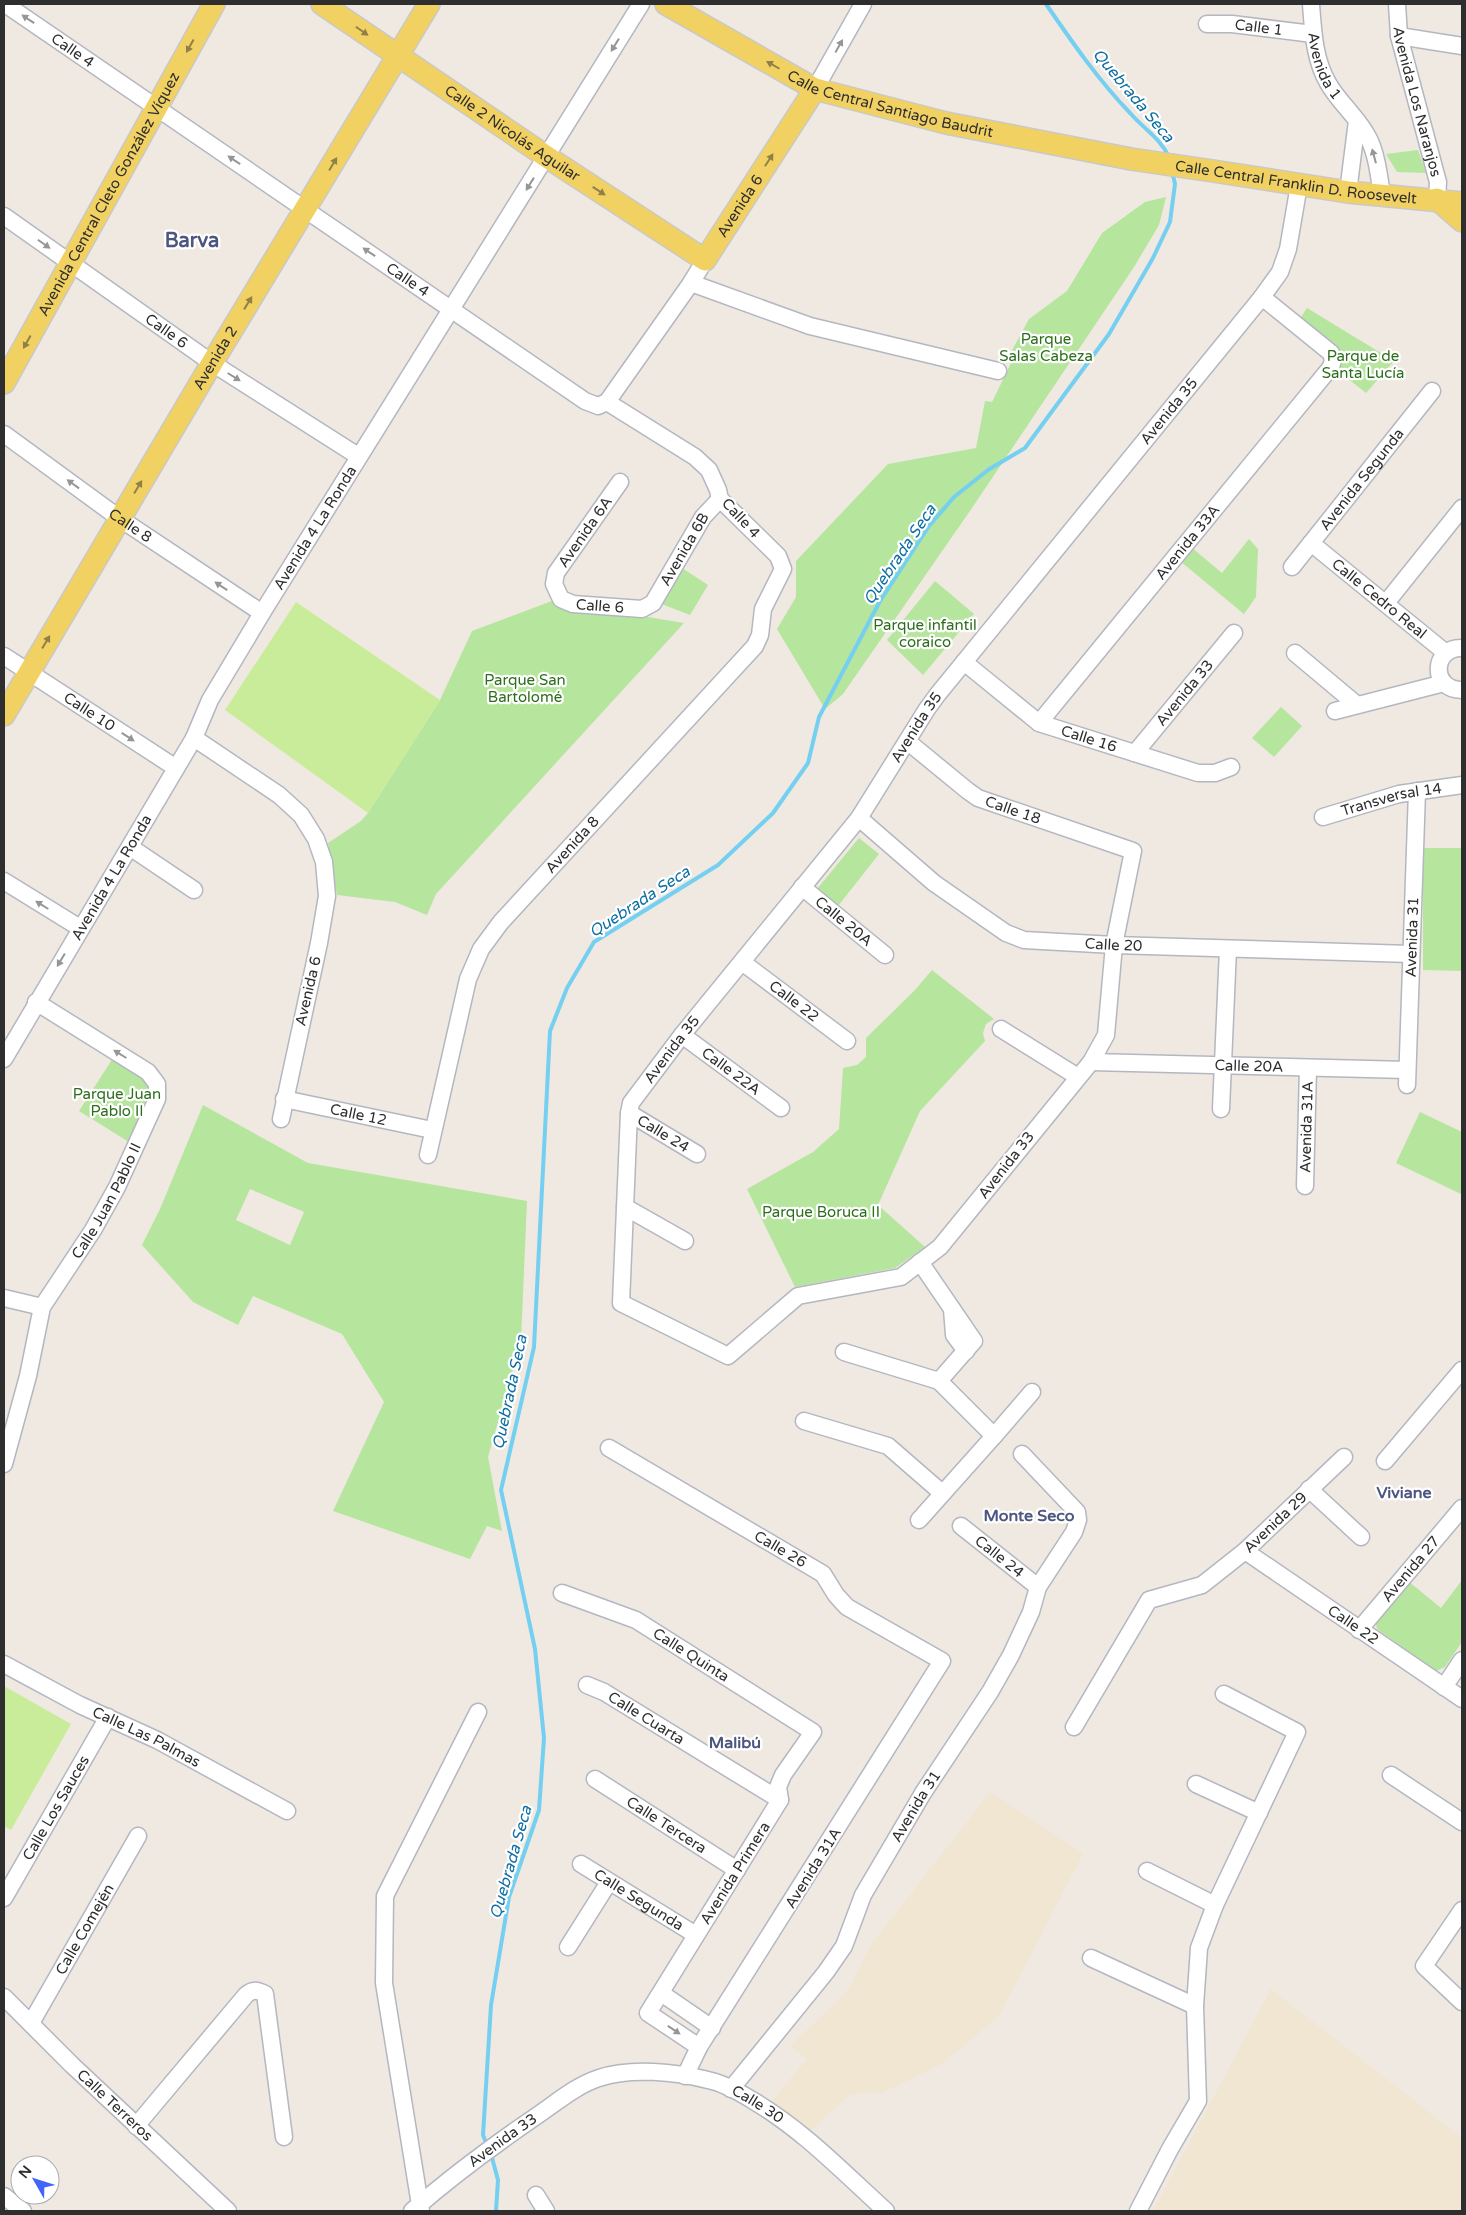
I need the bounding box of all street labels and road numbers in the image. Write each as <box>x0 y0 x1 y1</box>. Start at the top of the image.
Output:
street label: Calle 1 <box>1234 15 1284 39</box>
street label: Avenida Los Naranjos <box>1389 26 1445 179</box>
street label: Calle 4 <box>48 29 98 71</box>
street label: Avenida 1 <box>1304 31 1345 103</box>
street label: Calle Central Santiago Baudrit <box>784 66 995 141</box>
street label: Avenida Central Cleto González Víquez <box>34 69 183 319</box>
street label: Calle 2 Nicolás Aguilar <box>441 81 584 185</box>
street label: Calle Central Franklin D. Roosevelt <box>1174 157 1418 208</box>
street label: Avenida 6 <box>713 171 767 241</box>
street label: Calle 4 <box>383 259 433 301</box>
street label: Calle 6 <box>142 310 191 352</box>
street label: Avenida 2 <box>189 323 241 393</box>
street label: Avenida 35 <box>1136 374 1201 448</box>
street label: Avenida Segunda <box>1316 425 1408 534</box>
street label: Avenida 4 La Ronda <box>270 462 360 593</box>
street label: Avenida 6A <box>554 493 616 571</box>
street label: Calle 4 <box>718 494 764 542</box>
street label: Avenida 33A <box>1151 501 1223 583</box>
street label: Calle 8 <box>105 505 155 546</box>
street label: Avenida 6B <box>656 509 713 589</box>
street label: Calle Cedro Real <box>1328 555 1430 642</box>
street label: Calle 6 <box>575 595 625 617</box>
street label: Avenida 33 <box>1152 656 1217 730</box>
street label: Calle 10 <box>60 688 119 735</box>
street label: Avenida 35 <box>887 688 946 766</box>
street label: Calle 16 <box>1059 721 1119 756</box>
street label: Transversal 14 <box>1339 779 1443 820</box>
street label: Calle 18 <box>983 792 1043 828</box>
street label: Avenida 4 La Ronda <box>67 811 156 943</box>
street label: Avenida 8 <box>542 812 603 877</box>
street label: Calle 20A <box>811 892 876 950</box>
street label: Avenida 31 <box>1402 897 1422 978</box>
street label: Calle 20 <box>1084 934 1143 955</box>
street label: Avenida 6 <box>291 954 325 1028</box>
street label: Calle 22 <box>766 977 822 1026</box>
street label: Avenida 35 <box>640 1012 703 1087</box>
street label: Calle 22A <box>698 1044 764 1099</box>
street label: Calle 20A <box>1214 1056 1284 1076</box>
street label: Avenida 31A <box>1296 1081 1317 1173</box>
street label: Calle 12 <box>328 1100 388 1129</box>
street label: Calle 24 <box>634 1111 693 1156</box>
street label: Avenida 33 <box>974 1128 1038 1202</box>
street label: Calle Juan Pablo II <box>67 1140 145 1262</box>
street label: Avenida 29 <box>1240 1488 1311 1557</box>
street label: Calle 26 <box>751 1527 810 1571</box>
street label: Calle 24 <box>971 1531 1028 1581</box>
street label: Avenida 27 <box>1378 1532 1443 1605</box>
street label: Calle 22 <box>1324 1601 1382 1648</box>
street label: Calle Quinta <box>650 1624 733 1686</box>
street label: Calle Cuarta <box>605 1688 688 1748</box>
street label: Calle Las Palmas <box>89 1703 204 1771</box>
street label: Calle Los Sauces <box>19 1752 93 1863</box>
street label: Avenida 31 <box>887 1767 944 1845</box>
street label: Calle Tercera <box>623 1793 710 1857</box>
street label: Avenida Primera <box>696 1818 774 1928</box>
street label: Avenida 31A <box>781 1824 845 1912</box>
street label: Calle Segunda <box>591 1865 687 1934</box>
street label: Calle Comején <box>52 1881 118 1978</box>
street label: Calle Terreros <box>73 2065 157 2145</box>
street label: Calle 30 <box>729 2081 787 2127</box>
street label: Avenida 33 <box>465 2109 540 2171</box>

